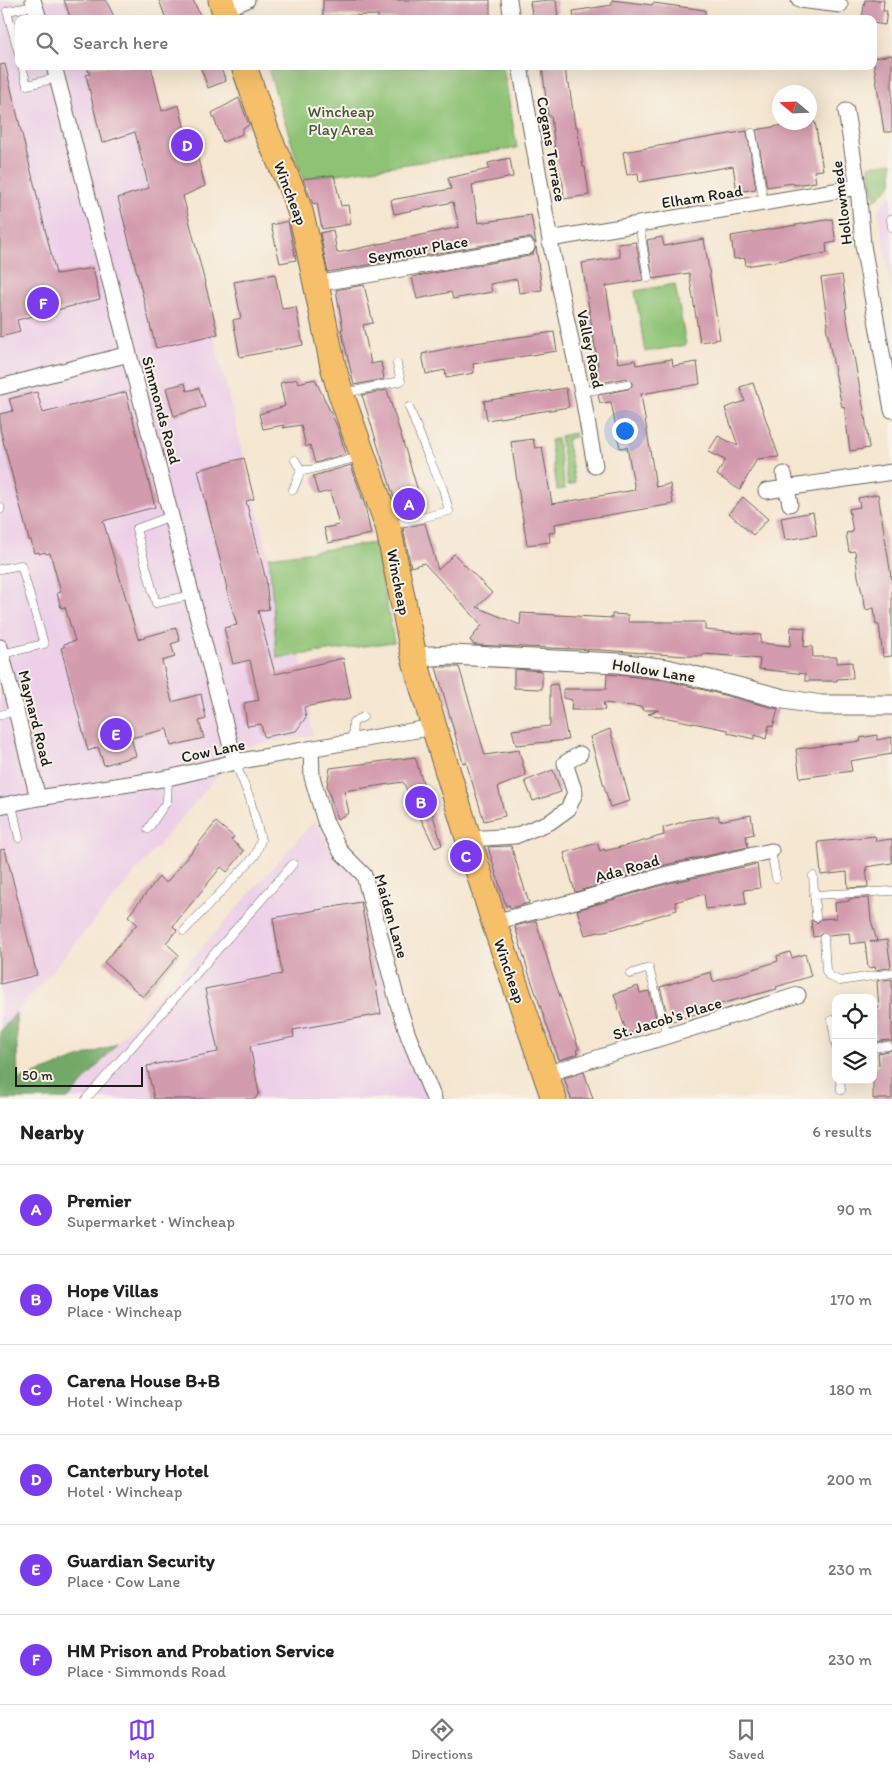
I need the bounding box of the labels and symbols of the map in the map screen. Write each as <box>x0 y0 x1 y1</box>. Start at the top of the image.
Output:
north arrow <box>772 85 817 130</box>
street label: Cogans Terrace <box>533 95 570 203</box>
park label: Wincheap Play Area <box>308 102 374 139</box>
pin: D <box>171 126 203 164</box>
street label: Wincheap <box>270 159 311 228</box>
street label: Hollowmede <box>827 160 856 246</box>
street label: Elham Road <box>660 181 744 212</box>
street label: Seymour Place <box>367 231 469 268</box>
pin: F <box>27 284 59 322</box>
street label: Valley Road <box>573 308 608 390</box>
street label: Simmonds Road <box>138 354 185 466</box>
your location <box>612 418 638 444</box>
pin: A <box>393 485 425 523</box>
street label: Wincheap <box>383 547 414 617</box>
street label: Hollow Lane <box>611 655 697 686</box>
street label: Maynard Road <box>14 668 57 768</box>
pin: E <box>100 715 132 753</box>
street label: Cow Lane <box>179 734 247 767</box>
pin: B <box>405 783 437 821</box>
pin: C <box>450 837 482 875</box>
street label: Ada Road <box>593 850 662 887</box>
street label: Maiden Lane <box>370 872 413 960</box>
street label: Wincheap <box>490 936 529 1006</box>
street label: St. Jacob's Place <box>610 993 724 1044</box>
scale bar <box>15 1064 142 1087</box>

